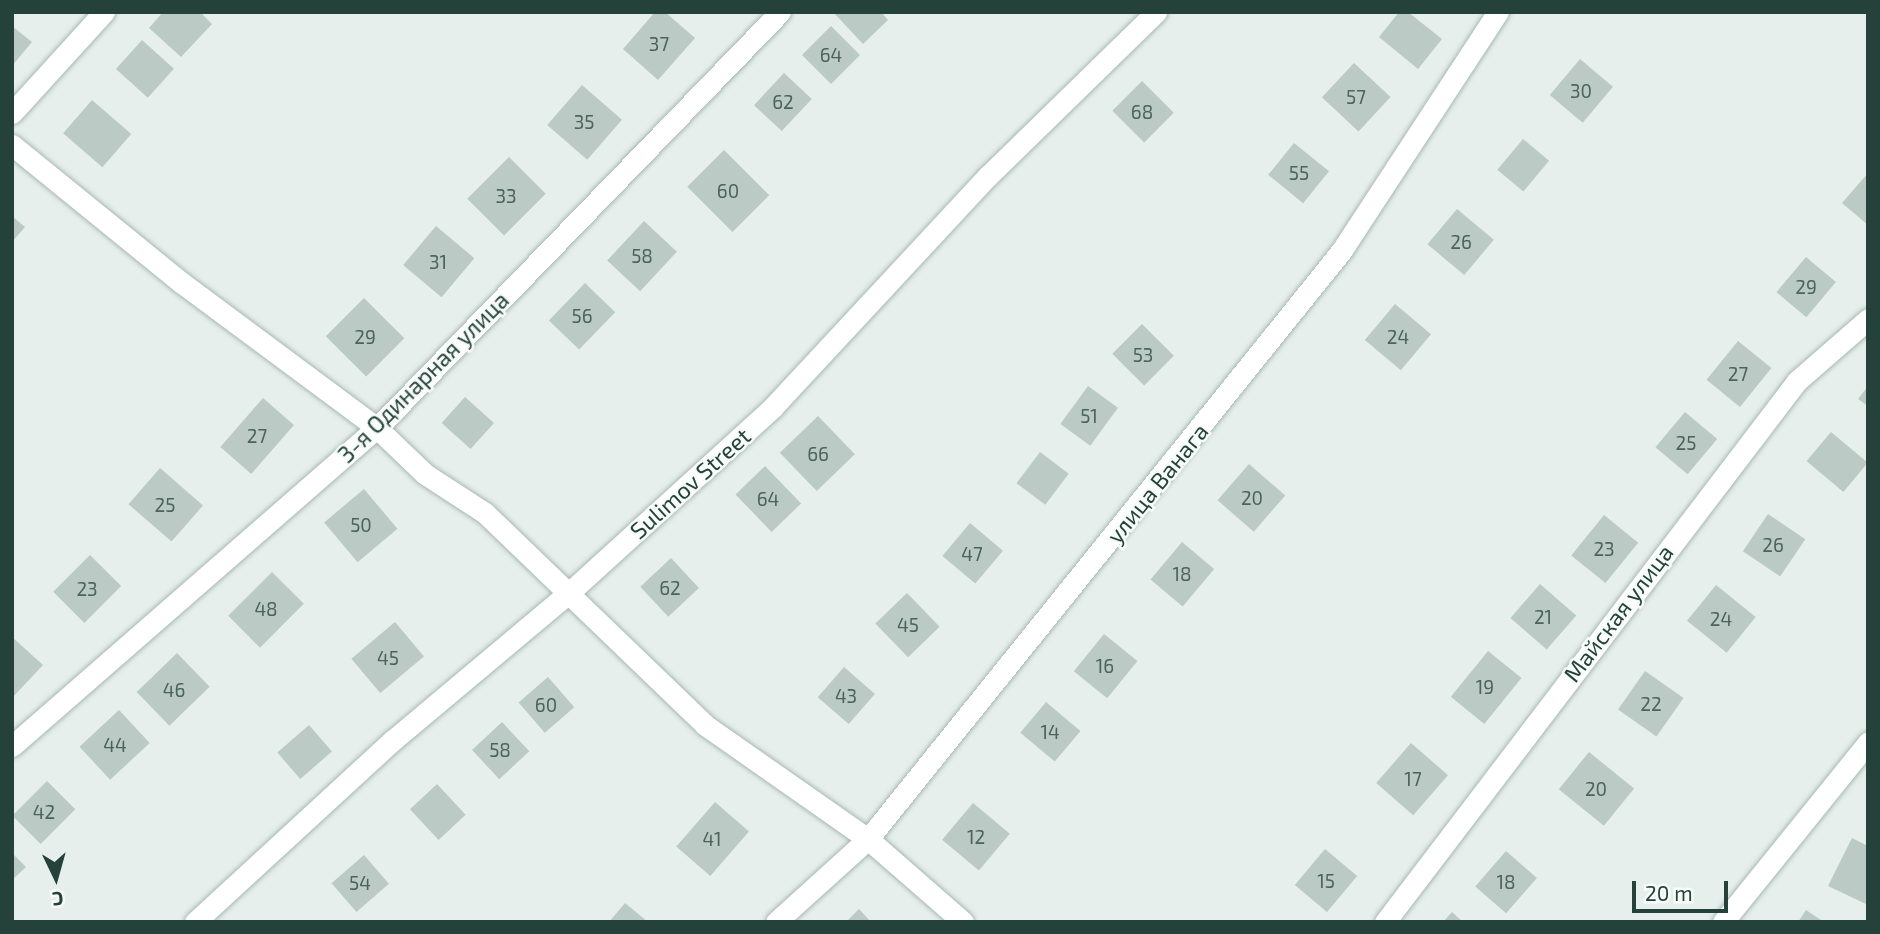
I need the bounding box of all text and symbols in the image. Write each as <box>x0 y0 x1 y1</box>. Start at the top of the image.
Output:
house number: 37 <box>649 33 669 55</box>
house number: 64 <box>820 44 842 66</box>
house number: 30 <box>1570 80 1592 102</box>
house number: 57 <box>1346 86 1366 108</box>
house number: 62 <box>772 91 794 113</box>
house number: 68 <box>1131 101 1153 123</box>
house number: 35 <box>574 111 594 133</box>
house number: 55 <box>1289 162 1309 184</box>
house number: 60 <box>717 180 739 202</box>
house number: 33 <box>495 185 517 207</box>
house number: 26 <box>1450 231 1472 253</box>
house number: 58 <box>631 245 653 267</box>
house number: 31 <box>429 251 447 273</box>
house number: 29 <box>1795 276 1817 298</box>
street label: 3-я Одинарная улица <box>332 286 514 468</box>
house number: 56 <box>571 305 593 327</box>
house number: 29 <box>354 326 376 348</box>
house number: 24 <box>1387 326 1409 348</box>
house number: 53 <box>1133 344 1153 366</box>
house number: 27 <box>1728 363 1748 385</box>
house number: 51 <box>1080 405 1098 427</box>
street label: улица Ванага <box>1100 418 1214 548</box>
street label: Sulimov Street <box>624 422 756 544</box>
house number: 27 <box>247 425 267 447</box>
house number: 25 <box>1676 432 1696 454</box>
house number: 66 <box>807 443 829 465</box>
house number: 20 <box>1241 487 1263 509</box>
house number: 64 <box>757 488 779 510</box>
house number: 25 <box>155 494 175 516</box>
house number: 50 <box>350 514 372 536</box>
house number: 26 <box>1762 534 1784 556</box>
house number: 23 <box>1593 538 1615 560</box>
street label: Майская улица <box>1557 539 1679 687</box>
house number: 47 <box>961 543 983 565</box>
house number: 18 <box>1172 563 1192 585</box>
house number: 62 <box>659 577 681 599</box>
house number: 23 <box>76 578 98 600</box>
house number: 48 <box>254 598 278 620</box>
house number: 21 <box>1534 606 1552 628</box>
house number: 24 <box>1710 608 1732 630</box>
house number: 45 <box>897 614 919 636</box>
house number: 45 <box>377 647 399 669</box>
house number: 16 <box>1096 655 1114 677</box>
house number: 19 <box>1476 676 1494 698</box>
house number: 46 <box>163 679 185 701</box>
house number: 43 <box>835 685 857 707</box>
house number: 22 <box>1640 693 1662 715</box>
house number: 60 <box>535 694 557 716</box>
house number: 14 <box>1040 721 1060 743</box>
house number: 44 <box>103 734 127 756</box>
house number: 58 <box>489 739 511 761</box>
house number: 17 <box>1404 768 1422 790</box>
house number: 20 <box>1585 778 1607 800</box>
house number: 42 <box>33 801 55 823</box>
house number: 12 <box>967 826 985 848</box>
house number: 41 <box>702 828 722 850</box>
north arrow <box>21 843 91 913</box>
scale bar <box>1635 867 1731 911</box>
house number: 15 <box>1317 870 1335 892</box>
house number: 18 <box>1496 871 1516 893</box>
house number: 54 <box>349 872 371 894</box>
text: 20 m <box>1645 880 1693 905</box>
text: С <box>51 887 64 911</box>

